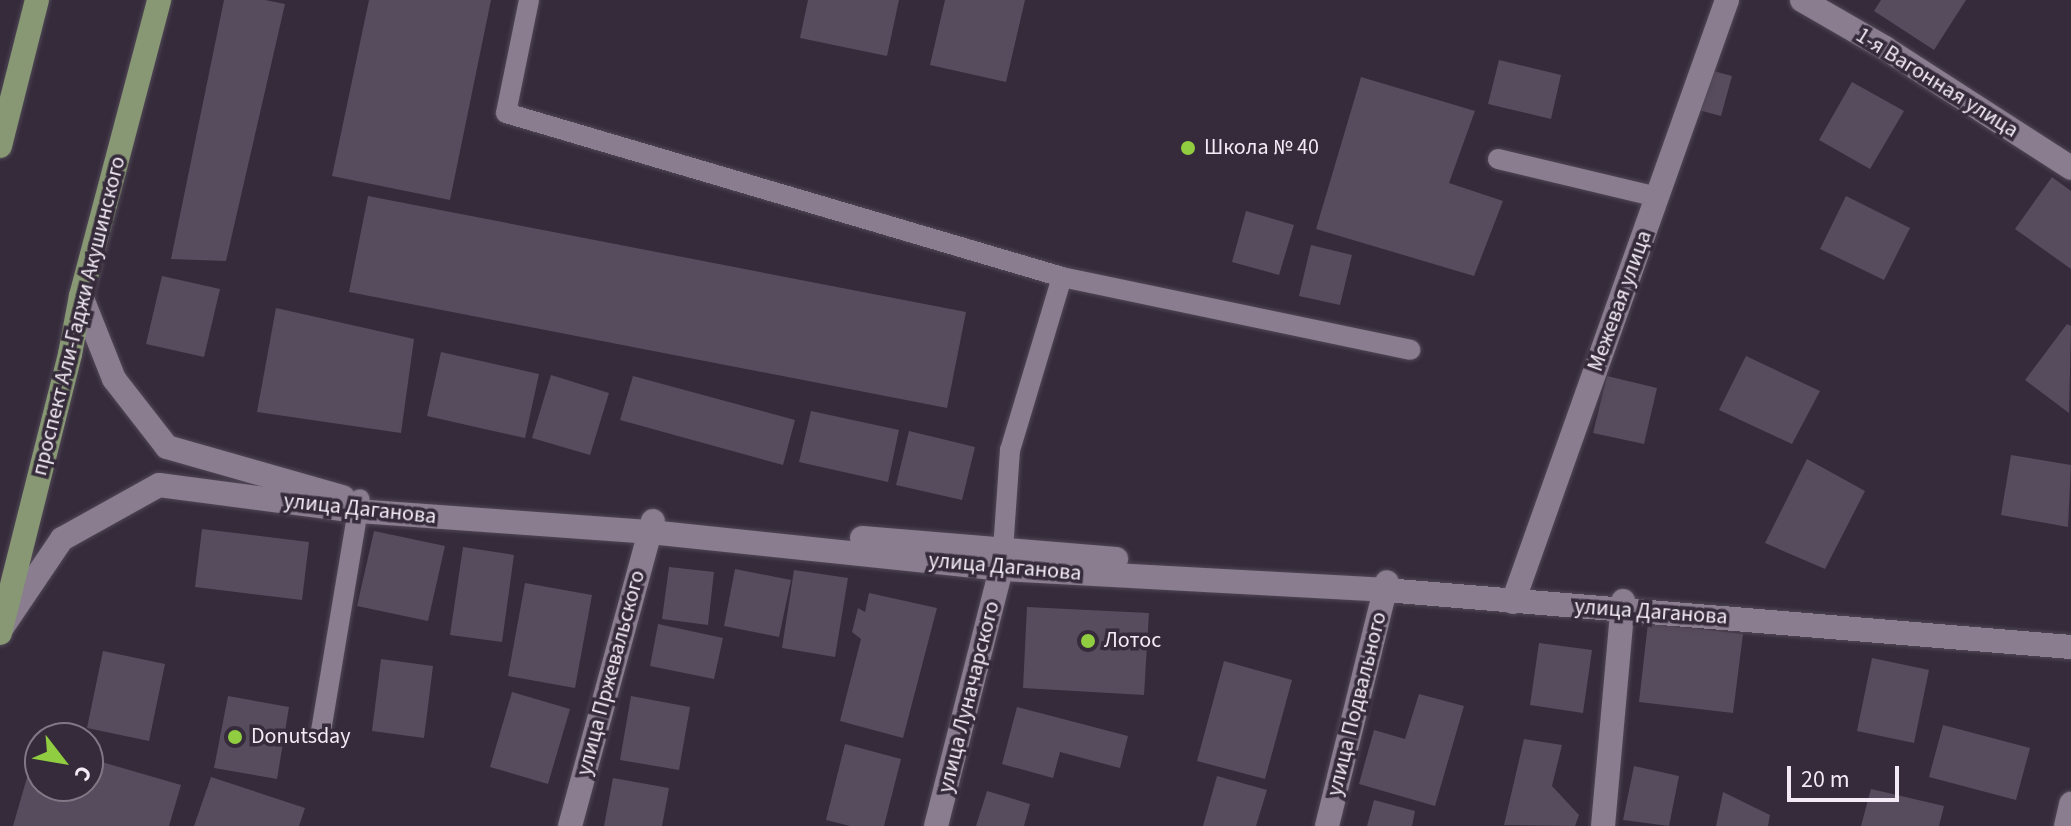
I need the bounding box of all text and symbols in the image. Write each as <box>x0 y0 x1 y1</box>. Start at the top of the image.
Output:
street label: 1-я Вагонная улица <box>1851 22 2023 144</box>
place label: Школа № 40 <box>1204 135 1319 161</box>
marker: Школа № 40 <box>1179 139 1197 157</box>
street label: проспект Али-Гаджи Акушинского <box>26 154 132 478</box>
street label: Межевая улица <box>1582 227 1658 375</box>
street label: улица Даганова <box>282 488 438 530</box>
street label: улица Даганова <box>927 547 1083 587</box>
street label: улица Пржевальского <box>571 567 651 779</box>
street label: улица Даганова <box>1574 593 1728 631</box>
street label: улица Луначарского <box>932 598 1006 796</box>
street label: улица Подвального <box>1321 609 1393 799</box>
place label: Лотос <box>1104 628 1161 654</box>
marker: Лотос <box>1079 632 1097 650</box>
north arrow <box>24 722 104 802</box>
place label: Donutsday <box>251 724 350 750</box>
marker: Donutsday <box>226 728 244 746</box>
scale bar <box>1791 750 1903 800</box>
text: С <box>66 760 100 787</box>
text: 20 m <box>1801 762 1850 797</box>

